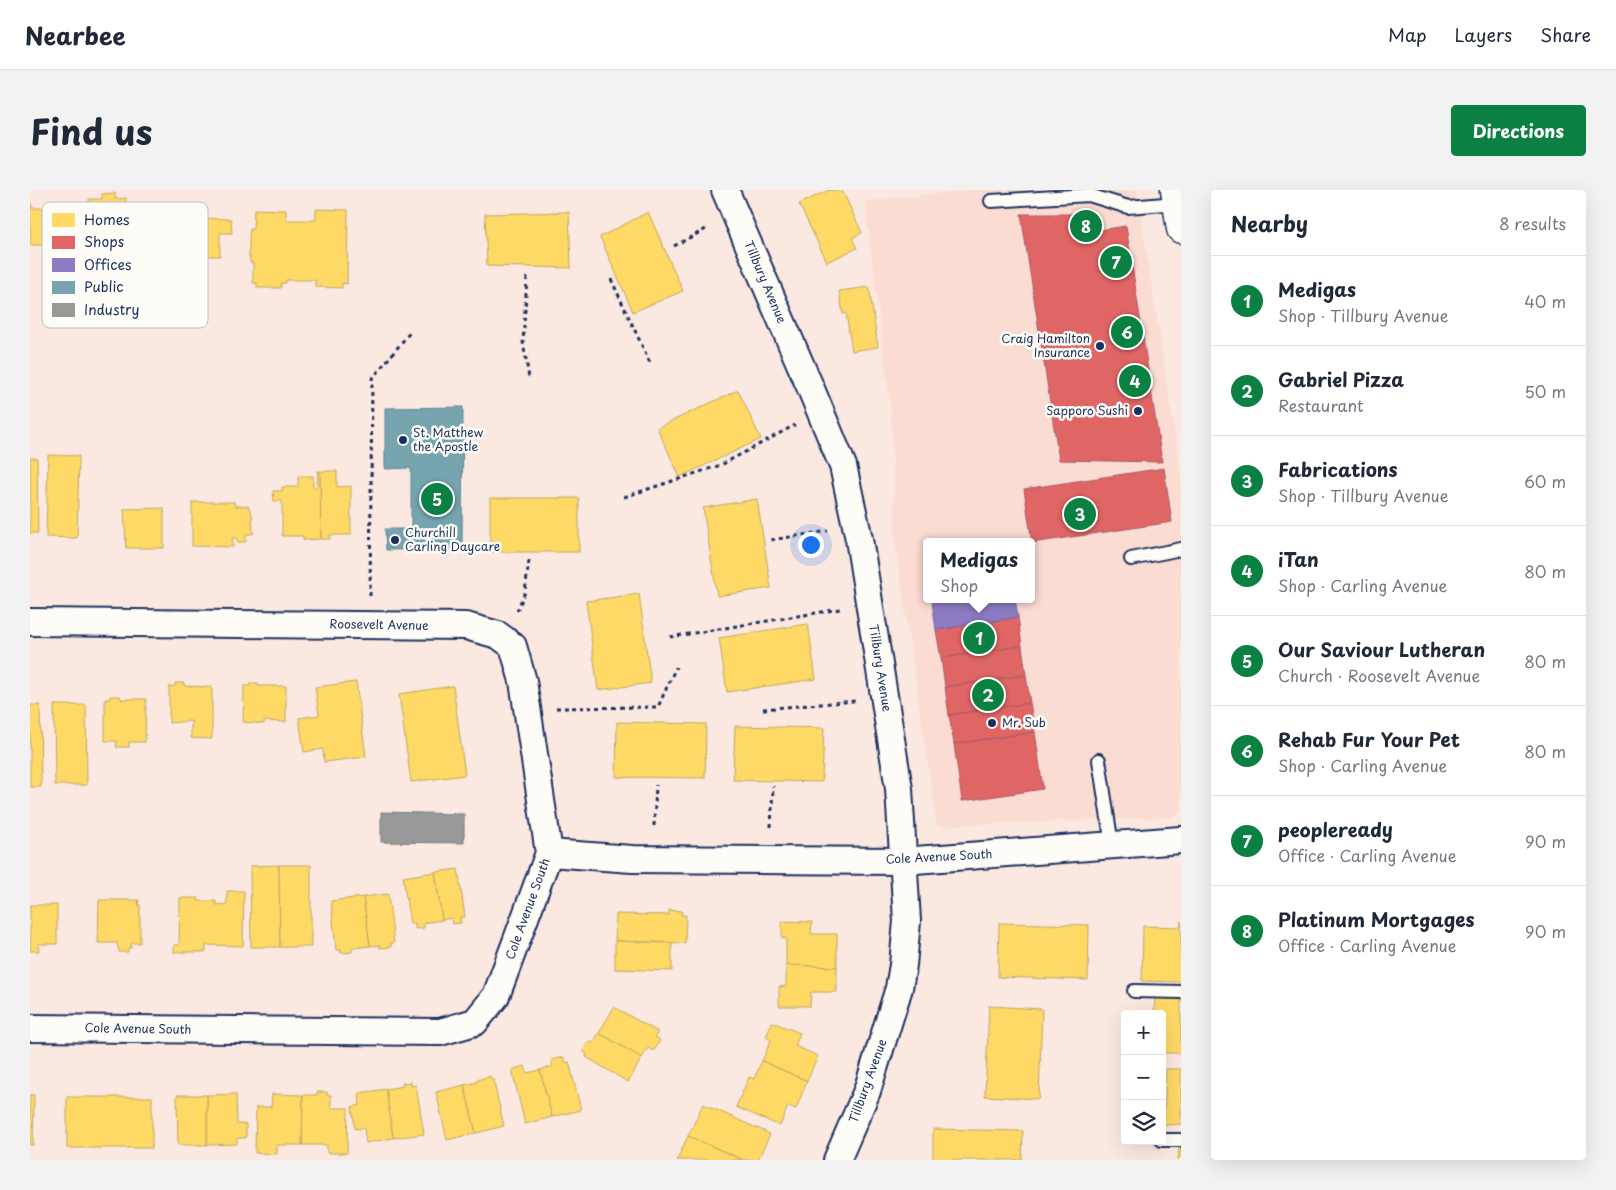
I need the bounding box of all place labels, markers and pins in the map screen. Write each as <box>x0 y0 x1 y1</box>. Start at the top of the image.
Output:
pin: 8 <box>1070 207 1102 245</box>
pin: 7 <box>1100 243 1132 281</box>
pin: 6 <box>1111 313 1143 351</box>
place label: Craig Hamilton Insurance <box>1001 329 1090 361</box>
marker: Craig Hamilton Insurance <box>1094 340 1106 352</box>
pin: 4 <box>1119 362 1151 400</box>
place label: Sapporo Sushi <box>1046 401 1128 419</box>
marker: Sapporo Sushi <box>1132 405 1144 417</box>
place label: St. Matthew the Apostle <box>413 423 483 455</box>
marker: St. Matthew the Apostle <box>397 434 409 446</box>
pin: 5 <box>421 480 453 518</box>
pin: 3 <box>1064 495 1096 533</box>
place label: Churchill Carling Daycare <box>405 523 500 555</box>
marker: Churchill Carling Daycare <box>389 534 401 546</box>
pin: 1 <box>963 619 995 657</box>
pin: 2 <box>972 676 1004 714</box>
place label: Mr. Sub <box>1002 713 1046 731</box>
marker: Mr. Sub <box>986 717 998 729</box>

